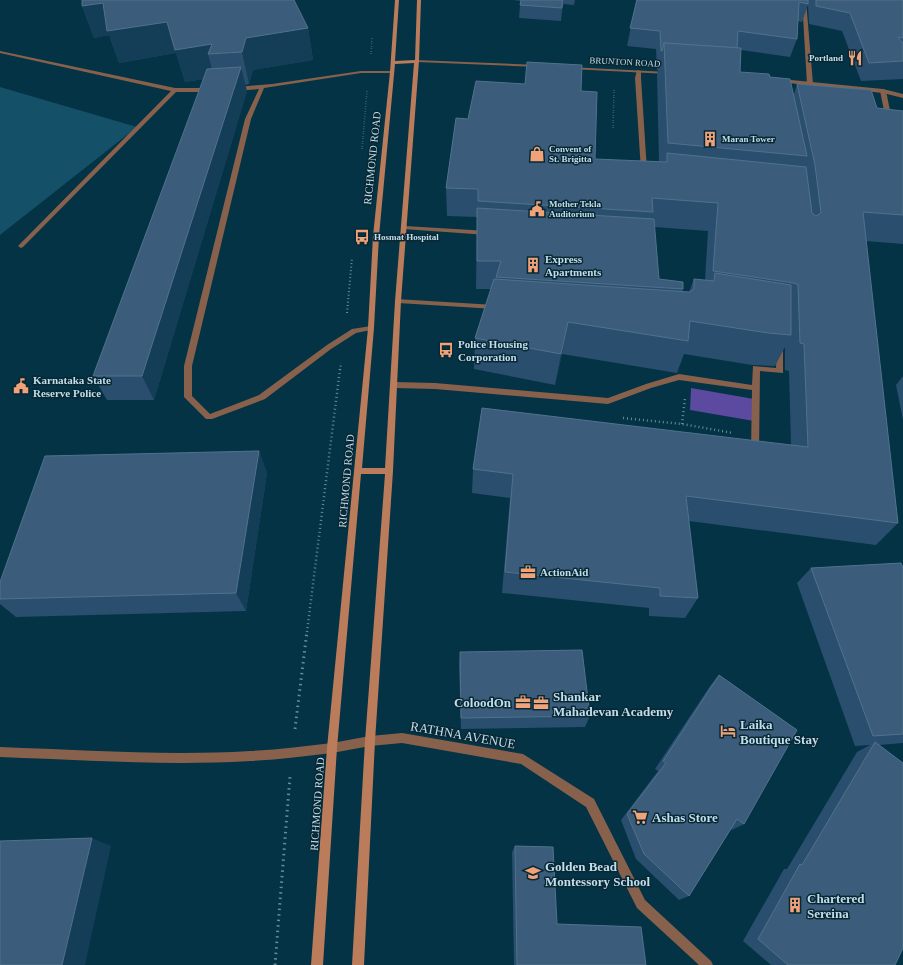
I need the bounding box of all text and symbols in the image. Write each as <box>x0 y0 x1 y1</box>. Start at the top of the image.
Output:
restaurant icon: Portland <box>846 49 864 67</box>
place label: Portland <box>809 53 843 63</box>
street label: BRUNTON ROAD <box>589 55 661 69</box>
street label: RICHMOND ROAD <box>361 111 383 205</box>
building icon: Maran Tower <box>701 130 719 148</box>
place label: Maran Tower <box>722 134 775 144</box>
place label: Convent of St. Brigitta <box>549 144 592 164</box>
shop icon: Convent of St. Brigitta <box>528 145 546 163</box>
place label: Mother Tekla Auditorium <box>549 199 602 219</box>
public building icon: Mother Tekla Auditorium <box>528 200 546 218</box>
bus stop icon: Hosmat Hospital <box>353 228 371 246</box>
place label: Hosmat Hospital <box>374 232 439 242</box>
place label: Express Apartments <box>545 253 602 278</box>
building icon: Express Apartments <box>524 256 542 274</box>
place label: Police Housing Corporation <box>458 338 528 363</box>
bus stop icon: Police Housing Corporation <box>437 341 455 359</box>
place label: Karnataka State Reserve Police <box>33 374 111 399</box>
public building icon: Karnataka State Reserve Police <box>12 377 30 395</box>
street label: RICHMOND ROAD <box>336 434 356 528</box>
office icon: ActionAid <box>519 563 537 581</box>
place label: ActionAid <box>540 566 588 578</box>
place label: Shankar Mahadevan Academy <box>553 689 674 719</box>
office icon: ColoodOn <box>514 693 532 711</box>
office icon: Shankar Mahadevan Academy <box>532 694 550 712</box>
place label: ColoodOn <box>454 695 512 710</box>
place label: Laika Boutique Stay <box>740 717 819 747</box>
street label: RATHNA AVENUE <box>409 718 517 752</box>
hotel icon: Laika Boutique Stay <box>719 722 737 740</box>
street label: RICHMOND ROAD <box>308 757 326 851</box>
supermarket icon: Ashas Store <box>631 808 649 826</box>
place label: Ashas Store <box>652 810 718 825</box>
place label: Golden Bead Montessory School <box>545 859 650 889</box>
school or university icon: Golden Bead Montessory School <box>524 864 542 882</box>
place label: Chartered Sereina <box>807 891 865 921</box>
building icon: Chartered Sereina <box>786 896 804 914</box>

